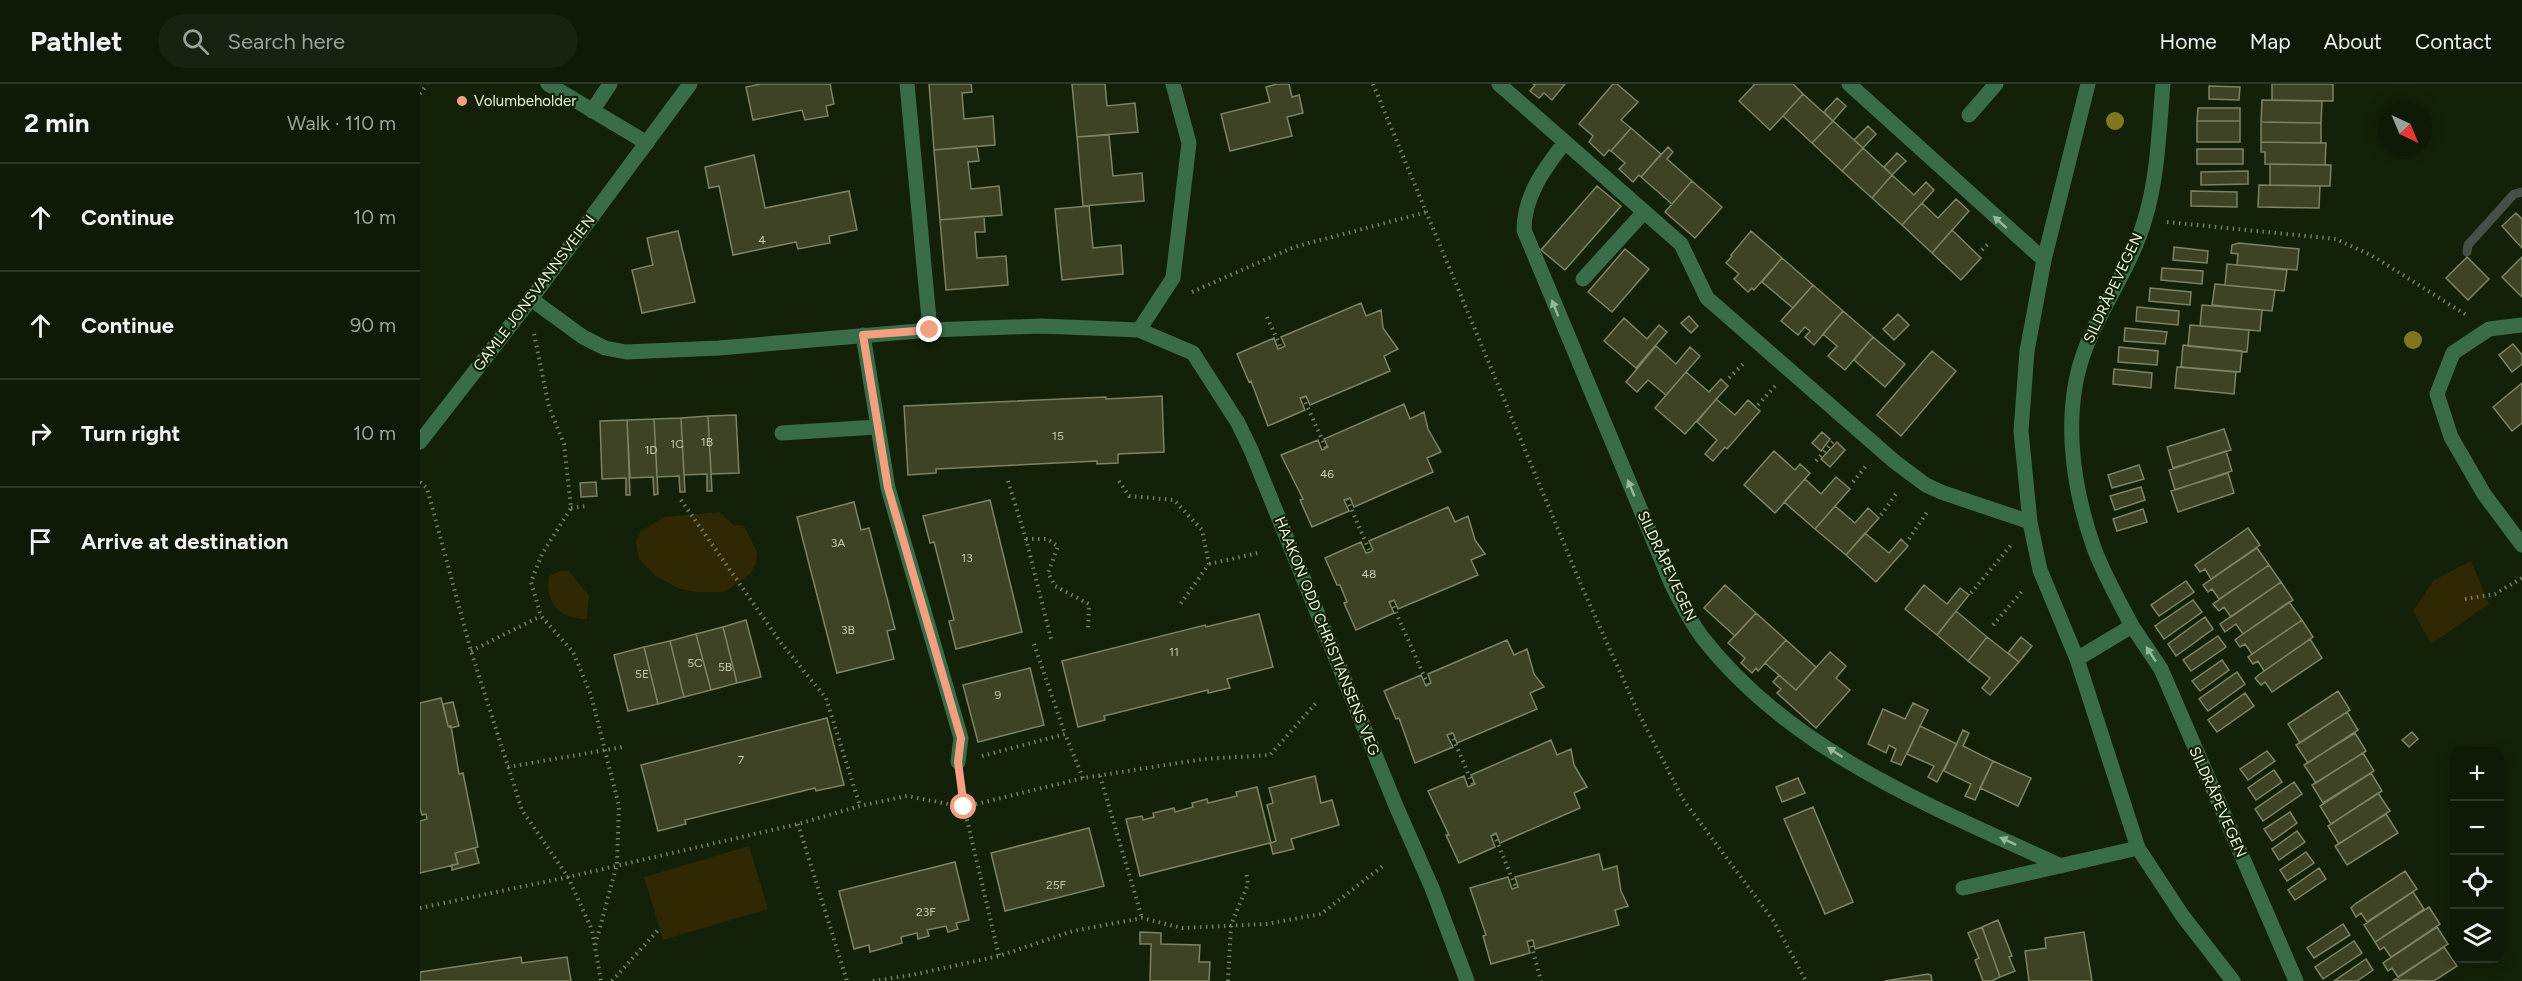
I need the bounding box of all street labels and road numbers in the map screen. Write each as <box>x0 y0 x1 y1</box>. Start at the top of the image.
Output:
street label: GAMLE JONSVANNSVEIEN <box>469 211 599 375</box>
street label: SILDRÅPEVEGEN <box>2080 230 2146 346</box>
street label: SILDRÅPEVEGEN <box>1634 508 1700 624</box>
street label: HAAKON ODD CHRISTIANSENS VEG <box>1271 514 1383 758</box>
street label: SILDRÅPEVEGEN <box>2185 744 2251 860</box>

